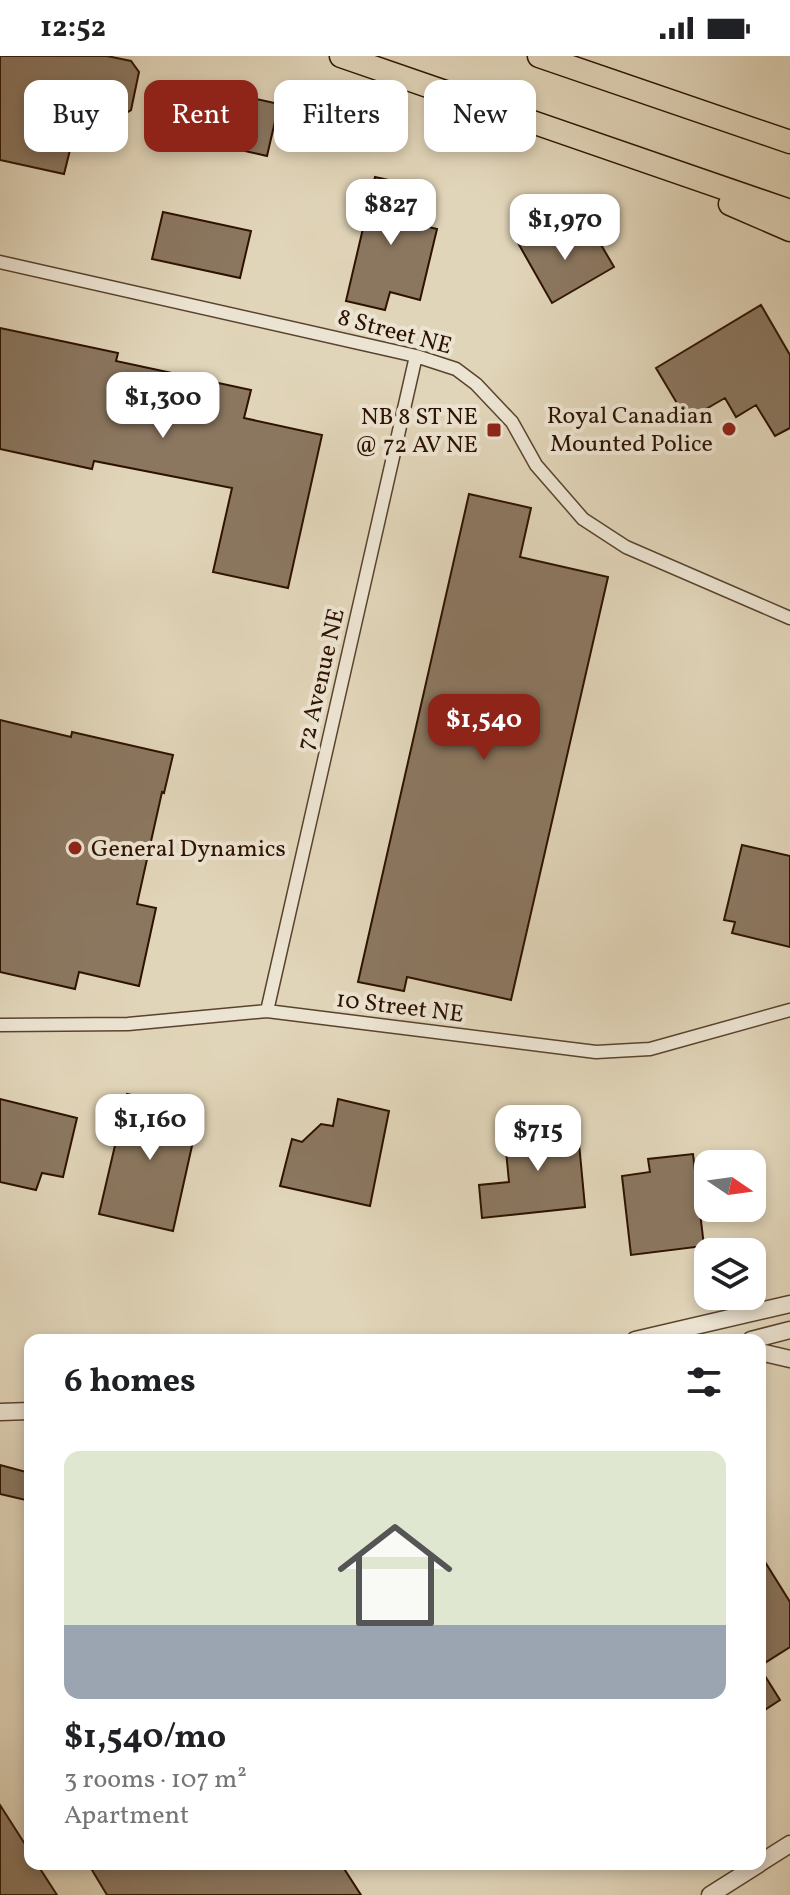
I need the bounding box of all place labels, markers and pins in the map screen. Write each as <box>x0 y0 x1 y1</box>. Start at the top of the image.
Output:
pin: $827 <box>344 179 438 247</box>
pin: $1,970 <box>500 194 630 262</box>
pin: $1,300 <box>98 372 228 440</box>
place label: Royal Canadian Mounted Police <box>547 400 713 462</box>
place label: NB 8 ST NE @ 72 AV NE <box>354 401 478 463</box>
marker: Royal Canadian Mounted Police <box>720 420 738 438</box>
marker: NB 8 ST NE @ 72 AV NE <box>485 421 503 439</box>
pin: $1,540 <box>419 694 549 762</box>
place label: General Dynamics <box>91 833 286 867</box>
marker: General Dynamics <box>66 839 84 857</box>
pin: $1,160 <box>85 1094 215 1162</box>
pin: $715 <box>491 1105 585 1173</box>

